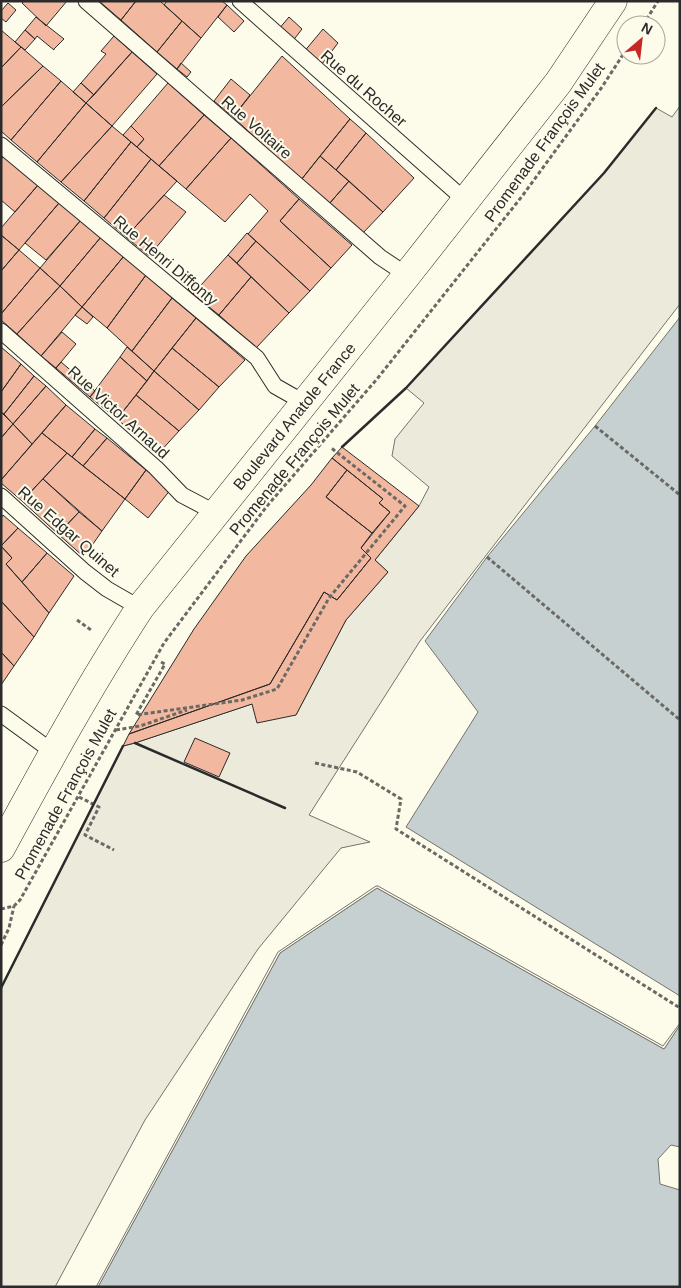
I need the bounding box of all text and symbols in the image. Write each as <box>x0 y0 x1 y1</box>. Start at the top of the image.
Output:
north arrow <box>616 15 666 65</box>
text: N <box>639 19 655 38</box>
street label: Rue du Rocher <box>317 47 410 131</box>
street label: Promenade François Mulet <box>481 59 608 225</box>
street label: Rue Voltaire <box>218 92 295 162</box>
street label: Rue Henri Diffonty <box>110 212 221 309</box>
street label: Boulevard Anatole France <box>230 339 359 493</box>
street label: Rue Victor Arnaud <box>65 363 172 462</box>
street label: Promenade François Mulet <box>226 380 363 538</box>
street label: Rue Edgar Quinet <box>15 483 123 580</box>
street label: Promenade François Mulet <box>11 706 120 882</box>

